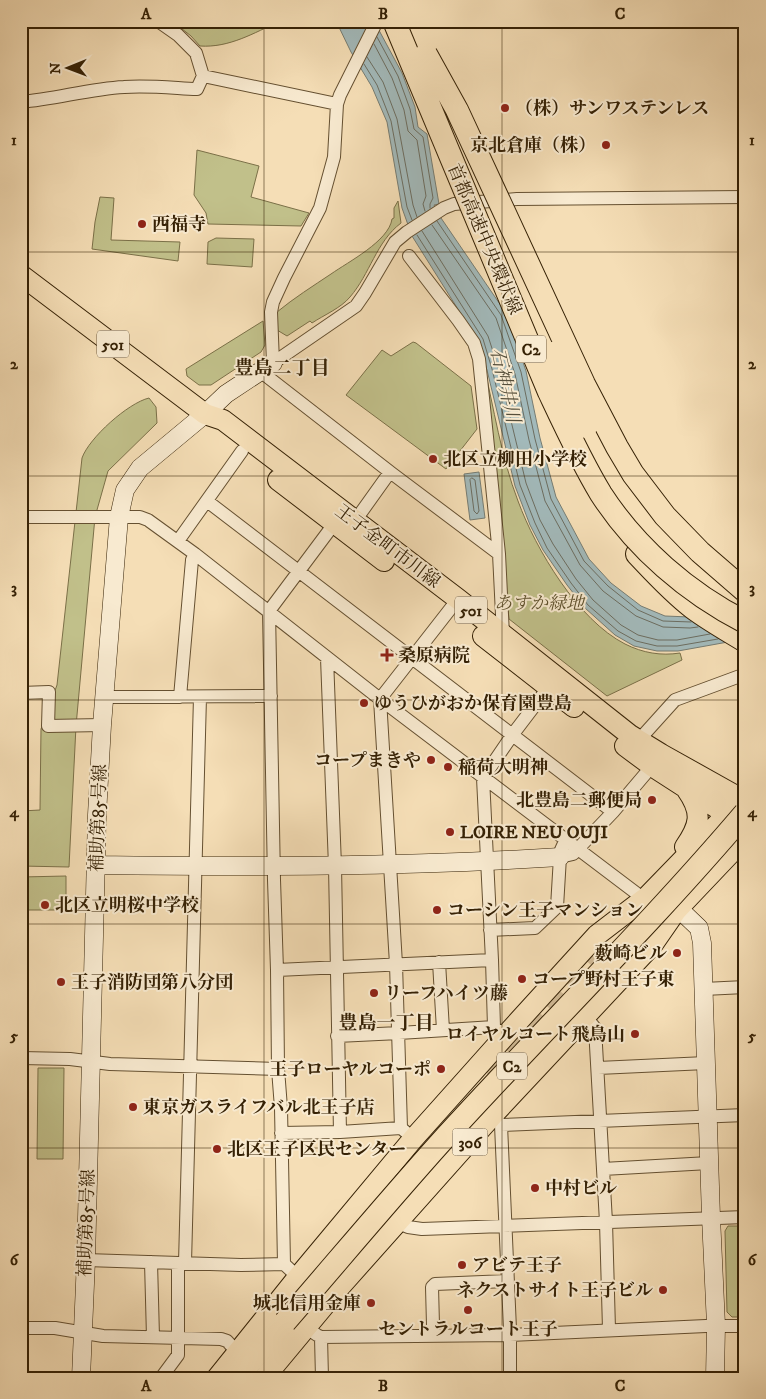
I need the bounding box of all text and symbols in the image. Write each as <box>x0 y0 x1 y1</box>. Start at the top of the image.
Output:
text: A <box>140 4 152 24</box>
text: B <box>378 4 388 24</box>
text: C <box>615 4 625 24</box>
north arrow <box>42 42 92 92</box>
text: N <box>47 62 65 74</box>
place label: （株）サンワステンレス <box>515 98 709 120</box>
marker: （株）サンワステンレス <box>499 102 511 114</box>
text: 1 <box>11 130 17 150</box>
text: 1 <box>749 130 755 150</box>
place label: 京北倉庫（株） <box>470 135 596 157</box>
marker: 京北倉庫（株） <box>600 139 612 151</box>
street label: 首都高速中央環状線 <box>442 161 526 318</box>
place label: 西福寺 <box>152 214 206 236</box>
marker: 西福寺 <box>136 218 148 230</box>
road number: 501 <box>97 330 129 358</box>
road number: C2 <box>516 336 546 362</box>
water label: 石神井川 <box>485 346 525 427</box>
text: 2 <box>10 354 19 374</box>
text: 2 <box>748 354 757 374</box>
district label: 豊島二丁目 <box>234 357 330 380</box>
place label: 北区立柳田小学校 <box>443 449 587 471</box>
marker: 北区立柳田小学校 <box>427 453 439 465</box>
street label: 王子金町市川線 <box>330 500 444 593</box>
text: 3 <box>11 578 17 598</box>
text: 3 <box>749 578 755 598</box>
park label: あすか緑地 <box>494 593 586 615</box>
road number: 501 <box>455 596 487 624</box>
place label: 桑原病院 <box>398 645 470 667</box>
marker: 桑原病院 <box>380 648 394 662</box>
place label: ゆうひがおか保育園豊島 <box>374 693 572 715</box>
marker: ゆうひがおか保育園豊島 <box>358 697 370 709</box>
place label: コープまきや <box>314 750 421 772</box>
marker: コープまきや <box>425 754 437 766</box>
place label: 稲荷大明神 <box>458 757 548 779</box>
marker: 稲荷大明神 <box>442 761 454 773</box>
street label: 補助第85号線 <box>86 764 112 872</box>
place label: 北豊島二郵便局 <box>516 790 642 812</box>
marker: 北豊島二郵便局 <box>646 794 658 806</box>
text: 4 <box>8 802 19 822</box>
text: 4 <box>746 802 757 822</box>
place label: LOIRE NEU OUJI <box>460 822 609 844</box>
marker: LOIRE NEU OUJI <box>444 826 456 838</box>
place label: 北区立明桜中学校 <box>55 895 199 917</box>
marker: 北区立明桜中学校 <box>39 899 51 911</box>
place label: コーシン王子マンション <box>447 900 643 922</box>
marker: コーシン王子マンション <box>431 904 443 916</box>
place label: 藪崎ビル <box>595 943 667 965</box>
marker: 藪崎ビル <box>671 947 683 959</box>
place label: コープ野村王子東 <box>532 969 675 991</box>
place label: 王子消防団第八分団 <box>71 972 233 994</box>
marker: コープ野村王子東 <box>516 973 528 985</box>
marker: 王子消防団第八分団 <box>55 976 67 988</box>
place label: リーフハイツ藤 <box>384 983 508 1005</box>
marker: リーフハイツ藤 <box>368 987 380 999</box>
district label: 豊島一丁目 <box>338 1012 434 1035</box>
place label: ロイヤルコート飛鳥山 <box>446 1024 625 1046</box>
text: 5 <box>9 1026 18 1046</box>
text: 5 <box>747 1026 756 1046</box>
marker: ロイヤルコート飛鳥山 <box>629 1028 641 1040</box>
road number: C2 <box>497 1052 527 1080</box>
place label: 王子ローヤルコーポ <box>269 1059 431 1081</box>
marker: 王子ローヤルコーポ <box>435 1063 447 1075</box>
place label: 東京ガスライフバル北王子店 <box>143 1097 374 1119</box>
marker: 東京ガスライフバル北王子店 <box>127 1101 139 1113</box>
road number: 306 <box>452 1128 488 1156</box>
place label: 北区王子区民センター <box>227 1139 406 1161</box>
marker: 北区王子区民センター <box>211 1143 223 1155</box>
street label: 補助第85号線 <box>74 1169 100 1277</box>
place label: 中村ビル <box>545 1178 617 1200</box>
marker: 中村ビル <box>529 1182 541 1194</box>
text: 6 <box>10 1250 20 1270</box>
text: 6 <box>748 1250 758 1270</box>
place label: アビテ王子 <box>472 1255 562 1277</box>
marker: アビテ王子 <box>456 1259 468 1271</box>
place label: ネクストサイト王子ビル <box>456 1280 653 1302</box>
marker: ネクストサイト王子ビル <box>657 1284 669 1296</box>
place label: 城北信用金庫 <box>253 1293 361 1315</box>
marker: 城北信用金庫 <box>365 1297 377 1309</box>
marker: セントラルコート王子 <box>462 1304 474 1316</box>
place label: セントラルコート王子 <box>378 1319 558 1341</box>
text: A <box>140 1376 152 1396</box>
text: B <box>378 1376 388 1396</box>
text: C <box>615 1376 625 1396</box>

